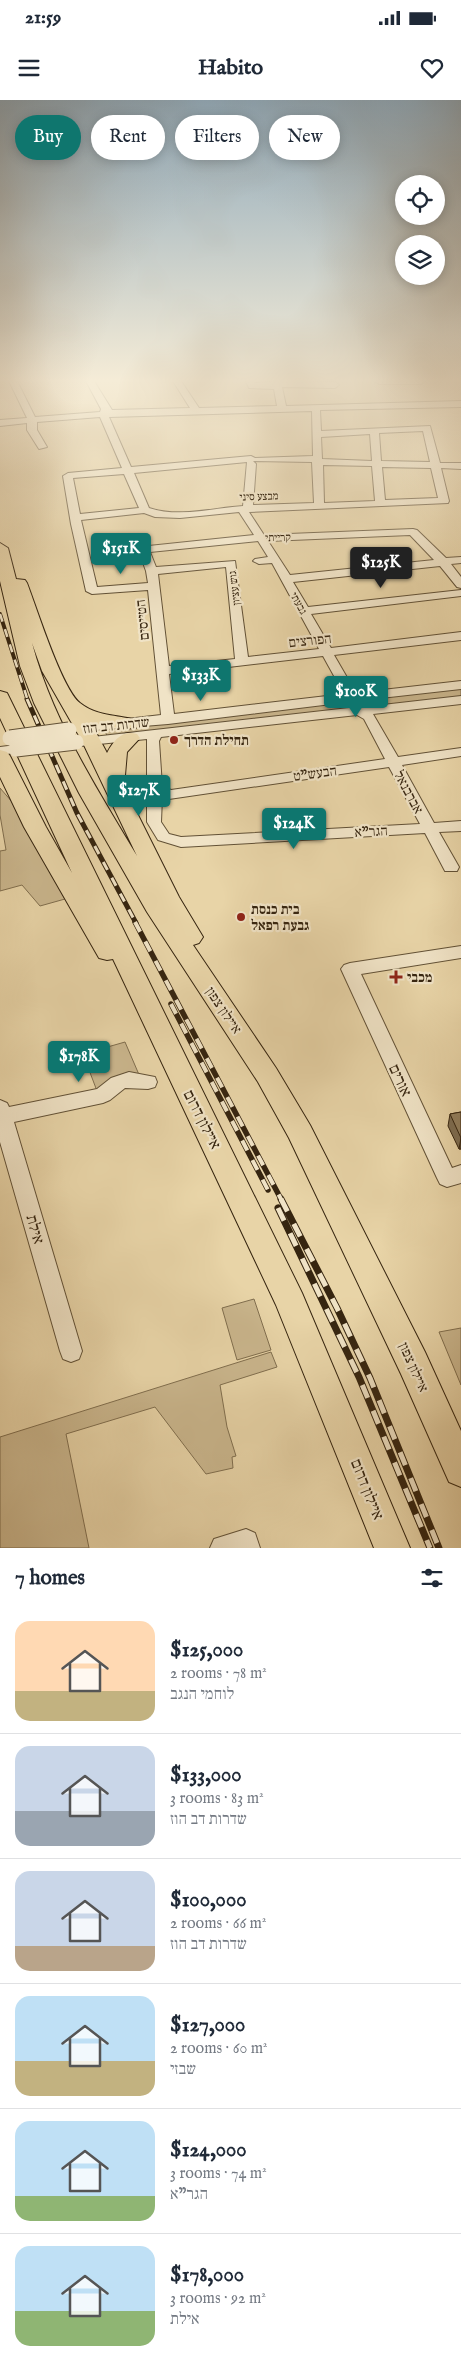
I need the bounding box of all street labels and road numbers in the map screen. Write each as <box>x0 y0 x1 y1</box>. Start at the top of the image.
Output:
street label: מבצע סיני <box>239 489 279 505</box>
street label: קרייתי <box>265 531 292 545</box>
street label: גוש עציון <box>226 569 244 606</box>
street label: גבעתי <box>286 590 310 617</box>
street label: הטייסים <box>132 599 154 641</box>
street label: הפורצים <box>288 630 332 652</box>
street label: שדרות דב הוז <box>82 713 151 738</box>
street label: הבעש"ט <box>292 762 338 786</box>
street label: אברבנאל <box>389 768 427 817</box>
street label: הגר"א <box>354 822 388 842</box>
street label: איילון צפון <box>201 984 245 1037</box>
street label: אורים <box>383 1061 415 1100</box>
street label: איילון דרום <box>178 1087 225 1153</box>
street label: אילת <box>20 1213 48 1247</box>
street label: איילון צפון <box>394 1340 432 1395</box>
street label: איילון דרום <box>345 1456 387 1523</box>

